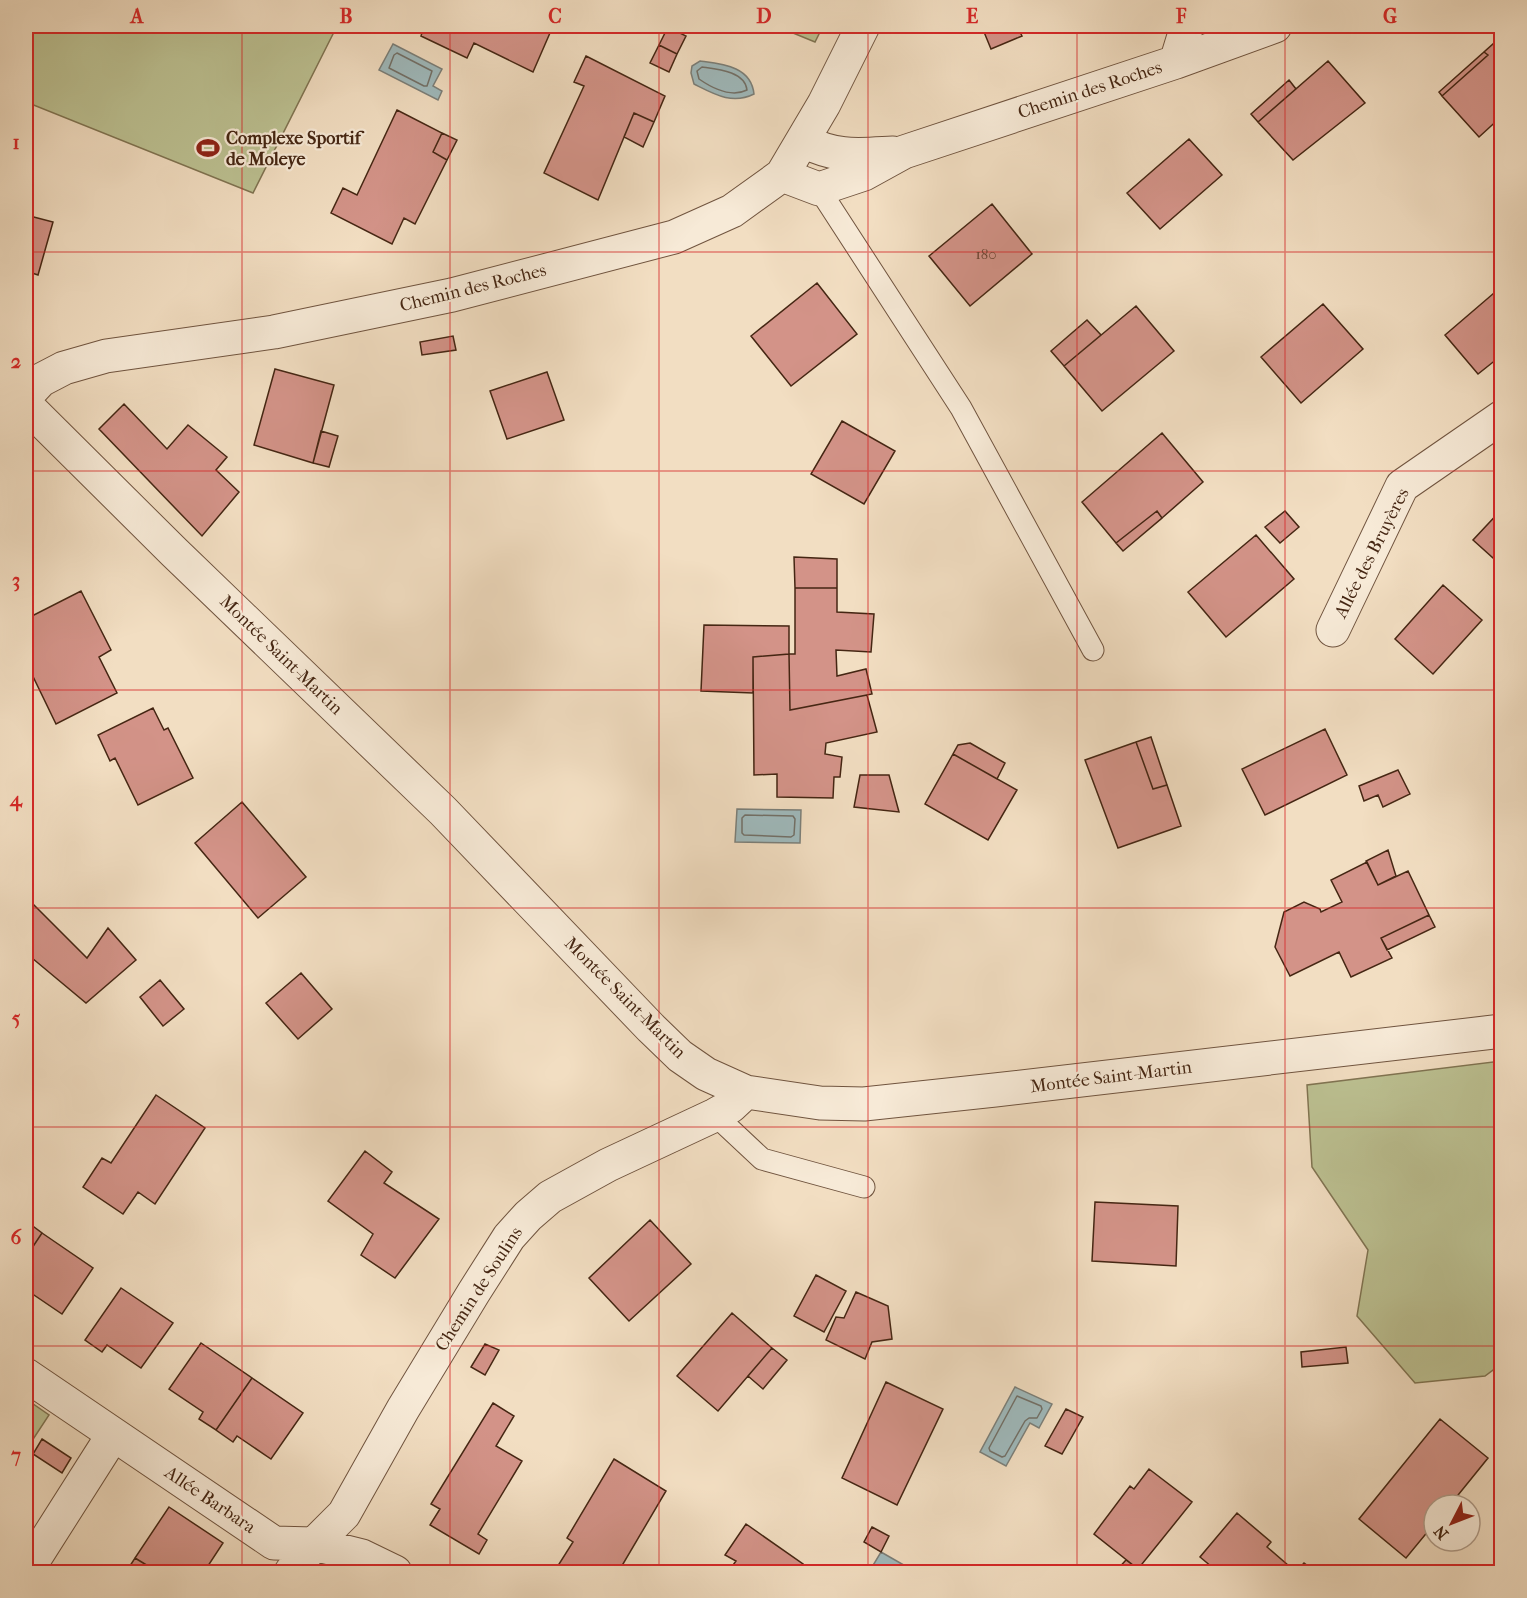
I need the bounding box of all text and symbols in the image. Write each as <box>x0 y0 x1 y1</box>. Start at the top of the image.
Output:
text: A <box>129 5 145 28</box>
text: B <box>339 5 353 28</box>
text: C <box>548 5 562 28</box>
text: D <box>756 5 772 28</box>
text: E <box>966 5 978 28</box>
text: F <box>1175 5 1187 28</box>
text: G <box>1383 5 1397 28</box>
street label: Chemin des Roches <box>1015 57 1165 123</box>
place label: Complexe Sportif de Moleye <box>226 128 365 170</box>
text: 1 <box>12 131 20 154</box>
sports icon: Complexe Sportif de Moleye <box>195 135 221 161</box>
house number: 180 <box>975 245 997 263</box>
street label: Chemin des Roches <box>398 260 549 316</box>
text: 2 <box>11 350 21 373</box>
street label: Allée des Bruyères <box>1330 484 1414 622</box>
text: 3 <box>12 569 20 592</box>
street label: Montée Saint-Martin <box>215 591 347 719</box>
text: 4 <box>9 788 23 812</box>
street label: Montée Saint-Martin <box>560 933 690 1063</box>
text: 5 <box>12 1007 21 1030</box>
street label: Montée Saint-Martin <box>1029 1057 1194 1097</box>
street label: Chemin de Soulins <box>431 1223 527 1355</box>
text: 6 <box>11 1226 23 1249</box>
text: 7 <box>10 1444 21 1467</box>
street label: Allée Barbara <box>160 1461 260 1538</box>
north arrow <box>1422 1493 1482 1553</box>
text: N <box>1430 1521 1452 1544</box>

